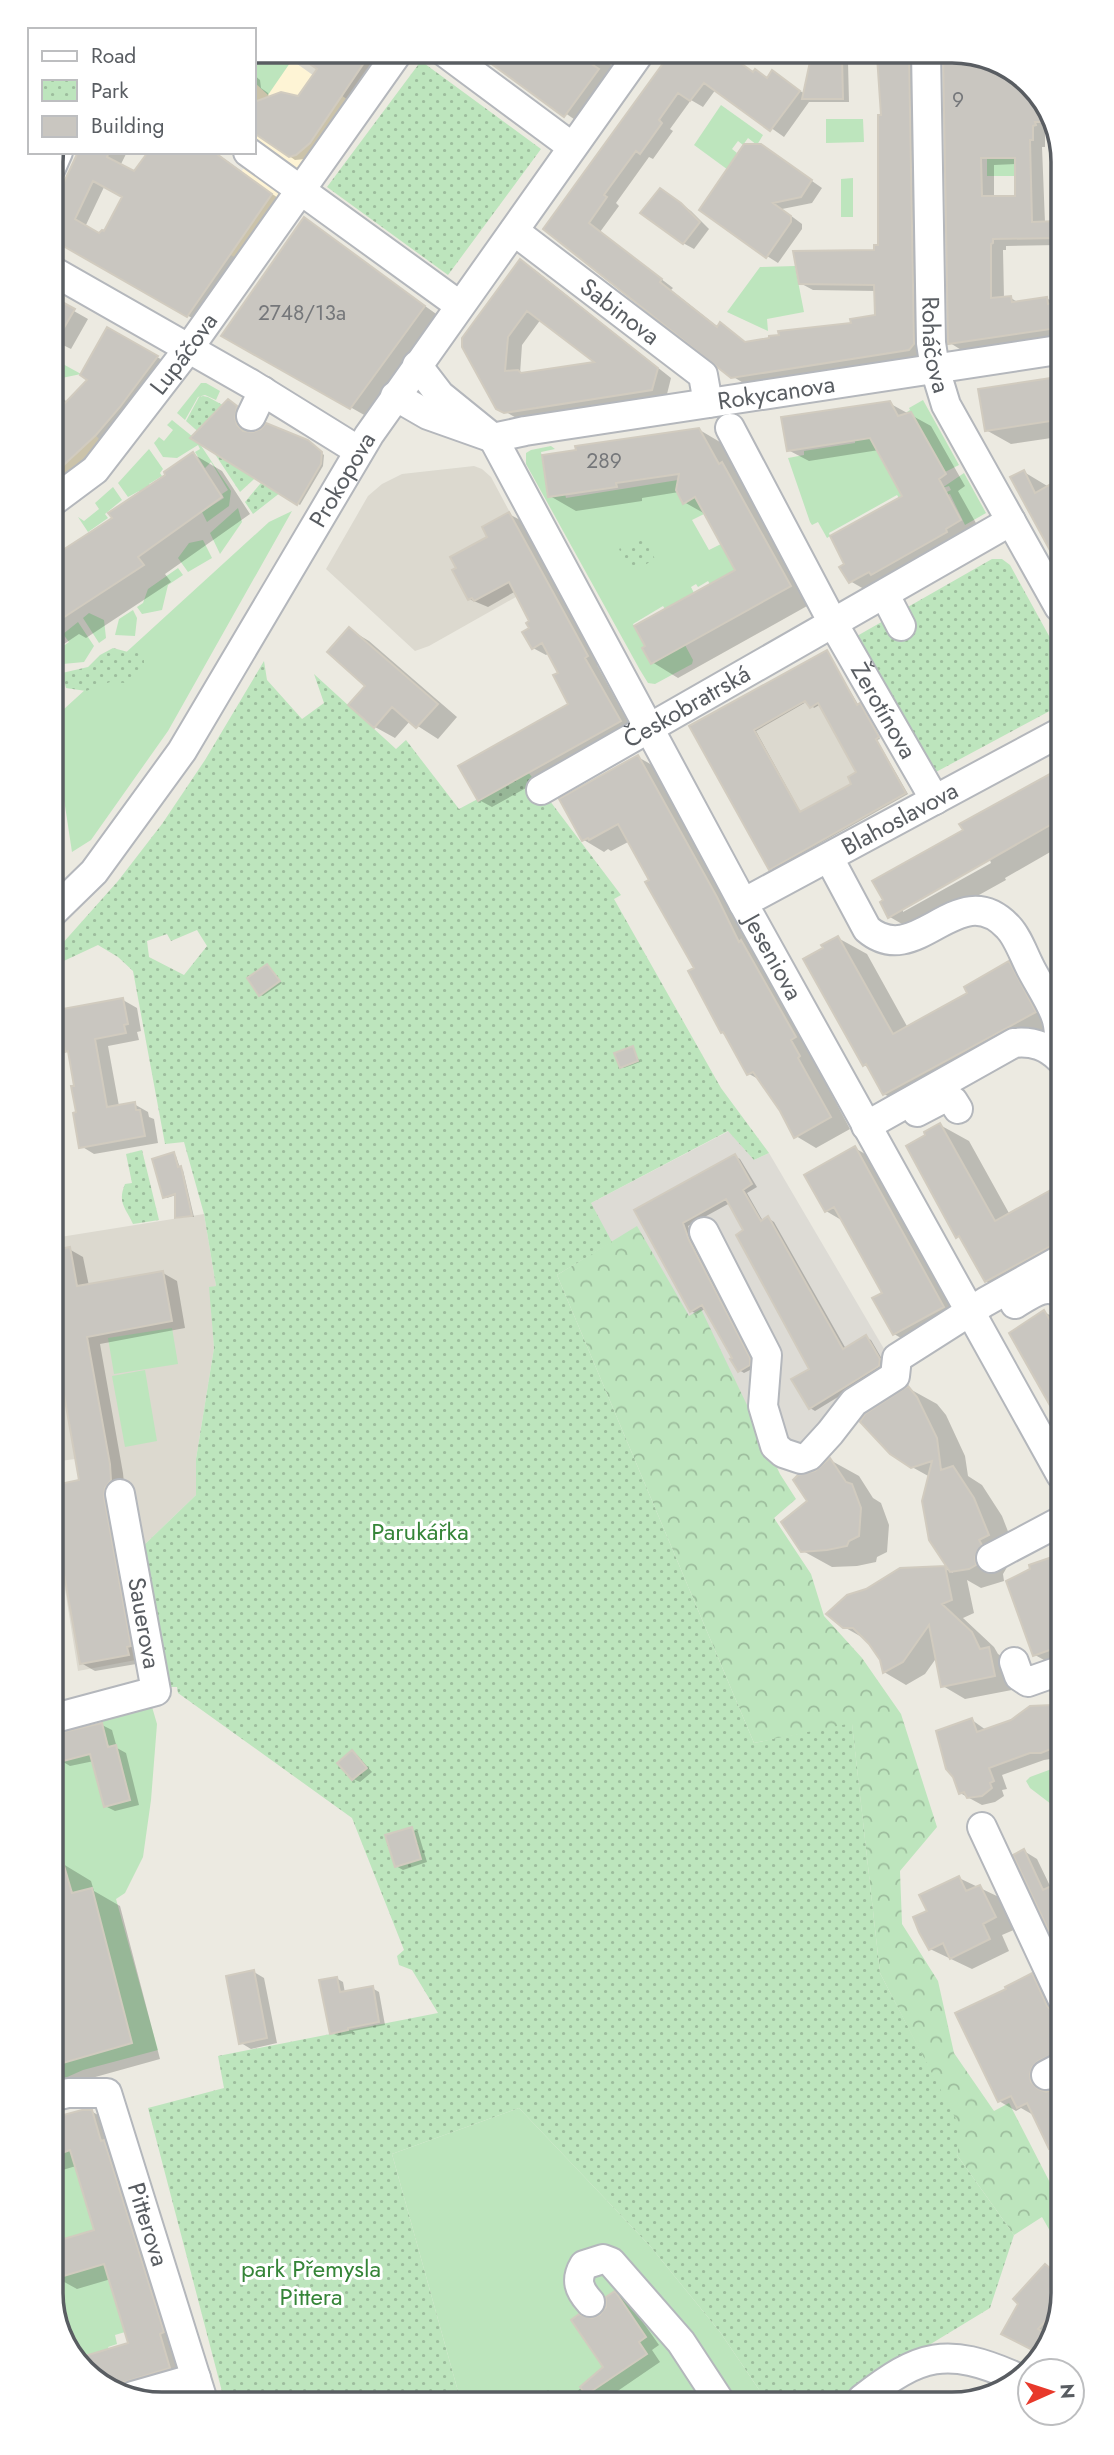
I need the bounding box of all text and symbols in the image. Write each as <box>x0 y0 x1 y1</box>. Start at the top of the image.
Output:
legend <box>28 28 256 154</box>
text: Road <box>91 41 136 71</box>
text: Park <box>91 76 129 106</box>
house number: 9 <box>952 85 964 115</box>
text: Building <box>91 111 164 141</box>
street label: Sabinova <box>573 269 667 353</box>
street label: Roháčova <box>913 296 959 397</box>
house number: 2748/13a <box>258 298 346 328</box>
street label: Lupáčova <box>141 305 226 402</box>
street label: Rokycanova <box>715 366 837 418</box>
street label: Prokopova <box>300 425 384 534</box>
house number: 289 <box>586 446 622 476</box>
street label: Českobratrská <box>617 656 757 756</box>
street label: Žerotínova <box>842 656 926 765</box>
street label: Blahoslavova <box>835 773 964 864</box>
street label: Jeseniova <box>734 905 812 1006</box>
park label: Parukářka <box>371 1514 469 1549</box>
street label: Sauerova <box>119 1574 170 1671</box>
street label: Pitterova <box>119 2178 178 2271</box>
park label: park Přemysla Pittera <box>241 2251 381 2314</box>
north arrow <box>1016 2357 1086 2427</box>
text: N <box>1054 2383 1081 2399</box>

